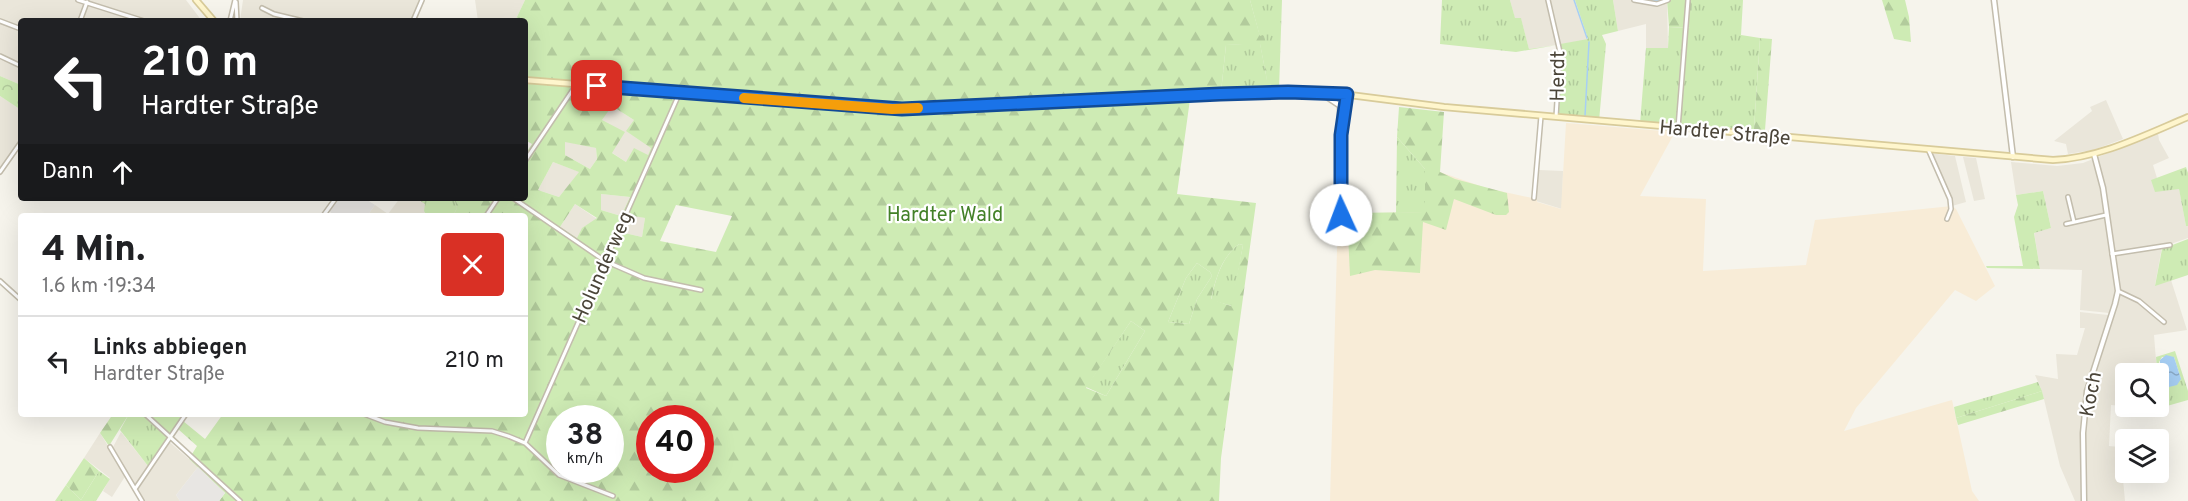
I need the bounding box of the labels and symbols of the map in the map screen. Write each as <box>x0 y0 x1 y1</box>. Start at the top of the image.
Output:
street label: Herdt <box>1546 50 1572 102</box>
pin <box>571 60 622 111</box>
street label: Hardter Straße <box>1658 115 1792 153</box>
position arrow <box>1309 183 1373 247</box>
park label: Hardter Wald <box>887 203 1003 229</box>
street label: Holunderweg <box>568 208 640 328</box>
street label: Koch <box>2075 370 2109 419</box>
speed limit sign: 40 <box>636 405 714 483</box>

